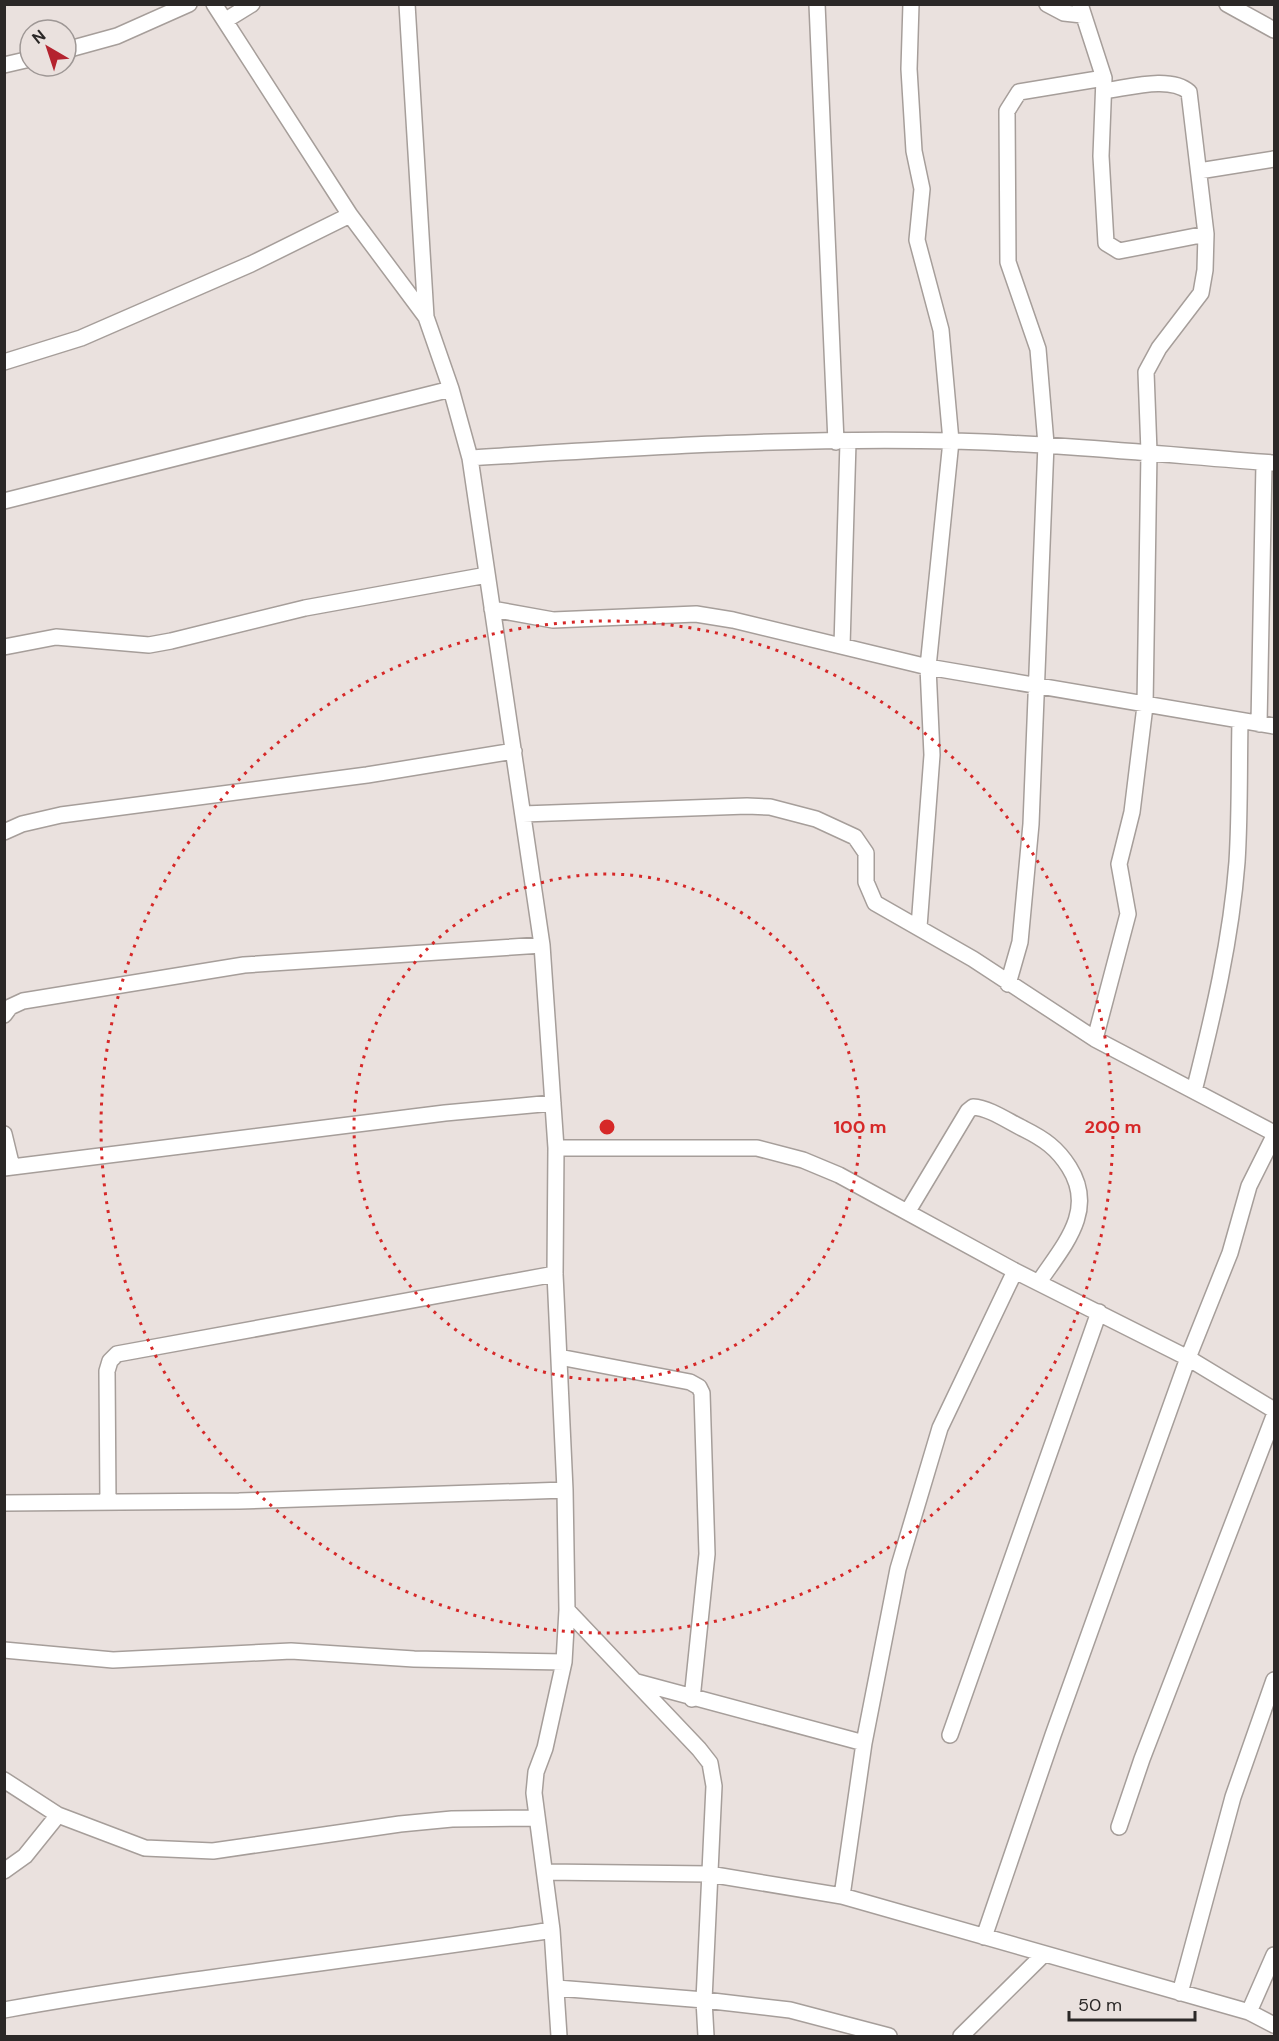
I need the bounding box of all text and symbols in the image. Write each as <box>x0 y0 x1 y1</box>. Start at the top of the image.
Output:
north arrow <box>18 18 78 78</box>
text: N <box>28 25 50 49</box>
text: 100 m <box>833 1115 887 1139</box>
text: 200 m <box>1085 1115 1141 1139</box>
centre of rings <box>597 1117 617 1137</box>
scale bar <box>1069 1984 1195 2022</box>
text: 50 m <box>1078 1993 1122 2017</box>

